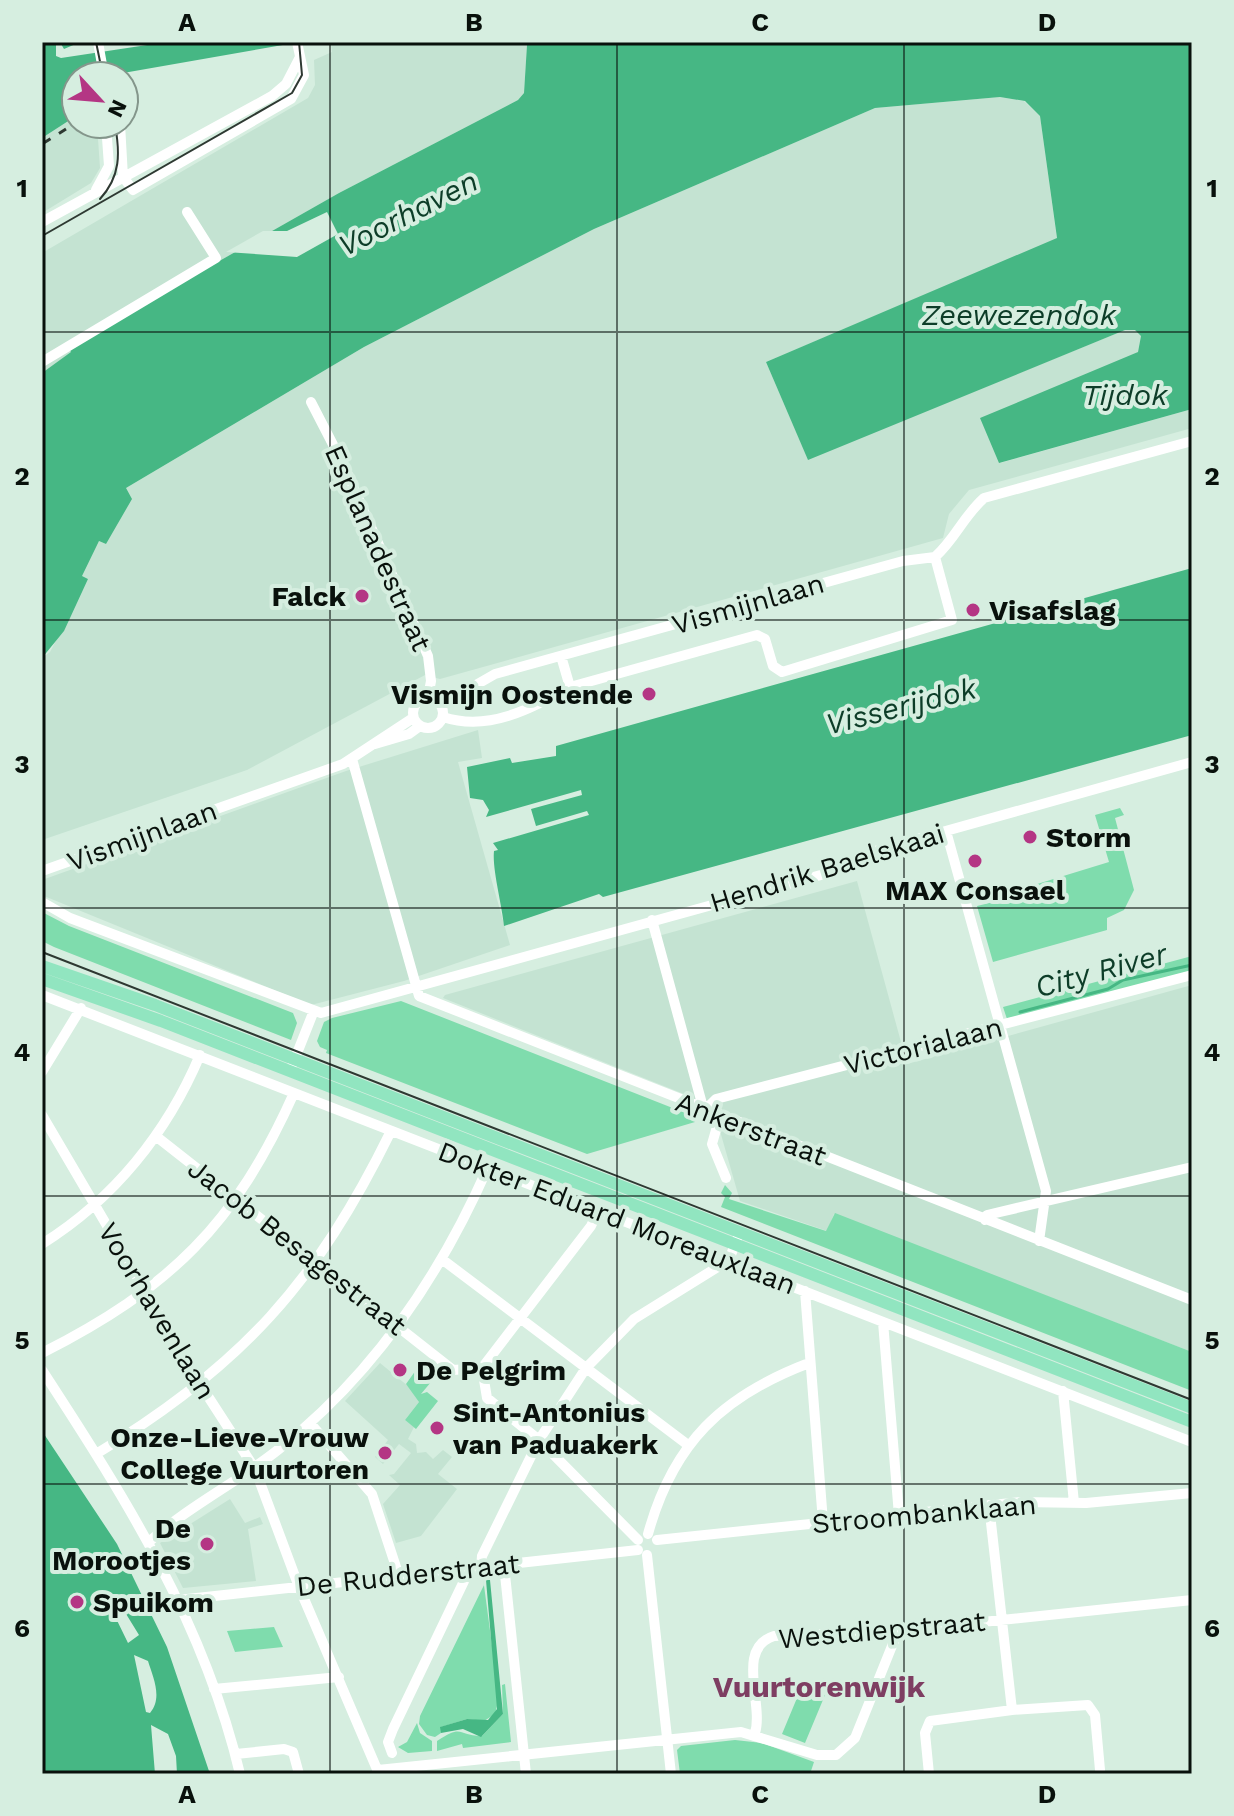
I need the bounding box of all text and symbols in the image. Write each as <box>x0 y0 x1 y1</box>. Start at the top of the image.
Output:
text: A <box>178 7 196 37</box>
text: B <box>465 7 483 37</box>
text: C <box>751 7 769 37</box>
text: D <box>1038 7 1056 37</box>
north arrow <box>60 60 140 140</box>
text: N <box>103 96 132 121</box>
water label: Voorhaven <box>332 163 484 263</box>
text: 1 <box>16 173 28 203</box>
text: 1 <box>1206 173 1218 203</box>
water label: Zeewezendok <box>921 297 1118 332</box>
water label: Tijdok <box>1082 377 1169 412</box>
street label: Esplanadestraat <box>318 440 438 656</box>
text: 2 <box>14 461 30 491</box>
text: 2 <box>1204 461 1220 491</box>
street label: Vismijnlaan <box>668 567 828 641</box>
place label: Falck <box>271 580 347 613</box>
marker: Falck <box>353 587 371 605</box>
place label: Visafslag <box>989 594 1116 627</box>
marker: Visafslag <box>964 601 982 619</box>
water label: Visserijdok <box>822 670 982 742</box>
place label: Vismijn Oostende <box>391 678 633 711</box>
marker: Vismijn Oostende <box>640 685 658 703</box>
text: 3 <box>14 749 30 779</box>
text: 3 <box>1204 749 1220 779</box>
street label: Vismijnlaan <box>63 794 221 878</box>
street label: Hendrik Baelskaai <box>706 817 948 919</box>
place label: Storm <box>1046 821 1131 854</box>
marker: Storm <box>1021 828 1039 846</box>
marker: MAX Consael <box>966 852 984 870</box>
place label: MAX Consael <box>885 874 1066 907</box>
water label: City River <box>1031 935 1172 1004</box>
street label: Victorialaan <box>840 1010 1006 1082</box>
text: 4 <box>14 1037 31 1067</box>
text: 4 <box>1204 1037 1221 1067</box>
street label: Ankerstraat <box>671 1085 831 1173</box>
street label: Dokter Eduard Moreauxlaan <box>433 1134 801 1302</box>
street label: Jacob Besagestraat <box>182 1152 413 1342</box>
street label: Voorhavenlaan <box>91 1217 223 1405</box>
text: 5 <box>14 1325 30 1355</box>
text: 5 <box>1204 1325 1220 1355</box>
place label: De Pelgrim <box>416 1354 566 1387</box>
marker: De Pelgrim <box>391 1361 409 1379</box>
place label: Sint-Antonius van Paduakerk <box>452 1396 659 1461</box>
marker: Sint-Antonius van Paduakerk <box>428 1419 446 1437</box>
place label: Onze-Lieve-Vrouw College Vuurtoren <box>110 1421 370 1486</box>
marker: Onze-Lieve-Vrouw College Vuurtoren <box>376 1444 394 1462</box>
street label: Stroombanklaan <box>810 1488 1038 1540</box>
place label: De Morootjes <box>52 1512 191 1577</box>
marker: De Morootjes <box>198 1535 216 1553</box>
street label: De Rudderstraat <box>295 1547 521 1603</box>
place label: Spuikom <box>93 1586 214 1619</box>
marker: Spuikom <box>68 1593 86 1611</box>
street label: Westdiepstraat <box>777 1604 987 1655</box>
text: 6 <box>14 1613 30 1643</box>
text: 6 <box>1204 1613 1220 1643</box>
district label: Vuurtorenwijk <box>713 1669 925 1704</box>
text: A <box>178 1779 196 1809</box>
text: B <box>465 1779 483 1809</box>
text: C <box>751 1779 769 1809</box>
text: D <box>1038 1779 1056 1809</box>

